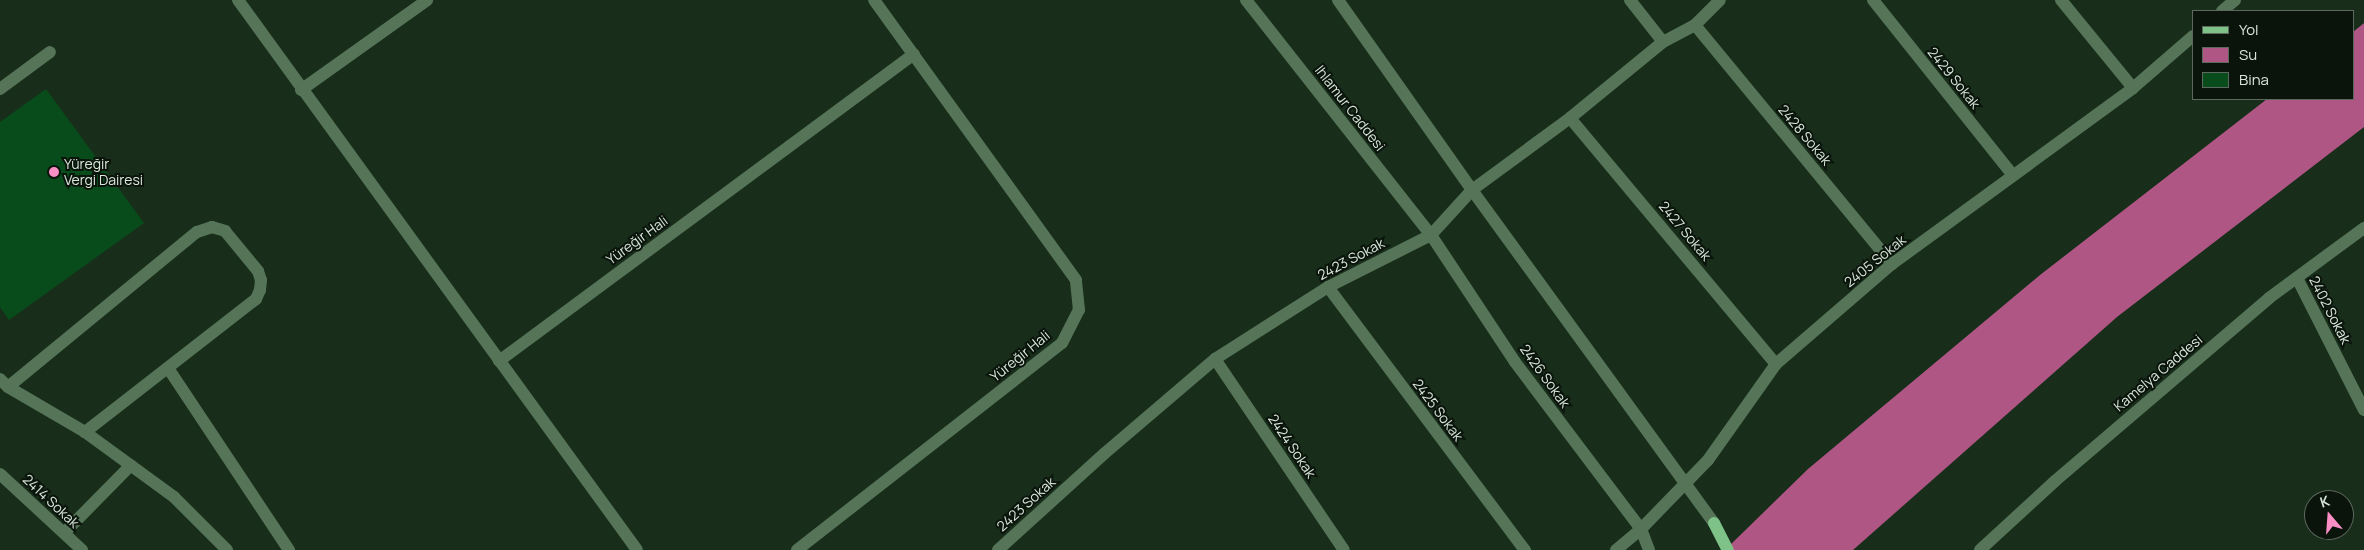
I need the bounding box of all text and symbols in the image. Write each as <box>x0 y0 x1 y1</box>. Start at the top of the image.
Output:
legend <box>2192 10 2354 100</box>
text: Yol <box>2239 19 2259 40</box>
street label: 2429 Sokak <box>1924 44 1984 112</box>
text: Su <box>2239 44 2257 65</box>
street label: Ihlamur Caddesi <box>1311 62 1389 154</box>
text: Bina <box>2239 69 2269 90</box>
street label: 2428 Sokak <box>1775 101 1835 169</box>
place label: Yüreğir Vergi Dairesi <box>64 156 143 188</box>
marker: Yüreğir Vergi Dairesi <box>48 166 60 178</box>
street label: 2427 Sokak <box>1655 198 1715 264</box>
street label: Yüreğir Hali <box>603 212 671 268</box>
street label: 2405 Sokak <box>1841 231 1909 291</box>
street label: 2423 Sokak <box>1315 234 1387 284</box>
street label: 2402 Sokak <box>2306 273 2354 347</box>
street label: Yüreğir Hali <box>987 327 1053 385</box>
street label: Kamelya Caddesi <box>2110 331 2206 415</box>
street label: 2426 Sokak <box>1516 341 1574 411</box>
street label: 2425 Sokak <box>1409 376 1467 444</box>
street label: 2424 Sokak <box>1265 411 1319 481</box>
street label: 2414 Sokak <box>19 471 83 531</box>
street label: 2423 Sokak <box>993 473 1059 535</box>
north arrow <box>2304 490 2354 540</box>
text: K <box>2317 491 2332 512</box>

